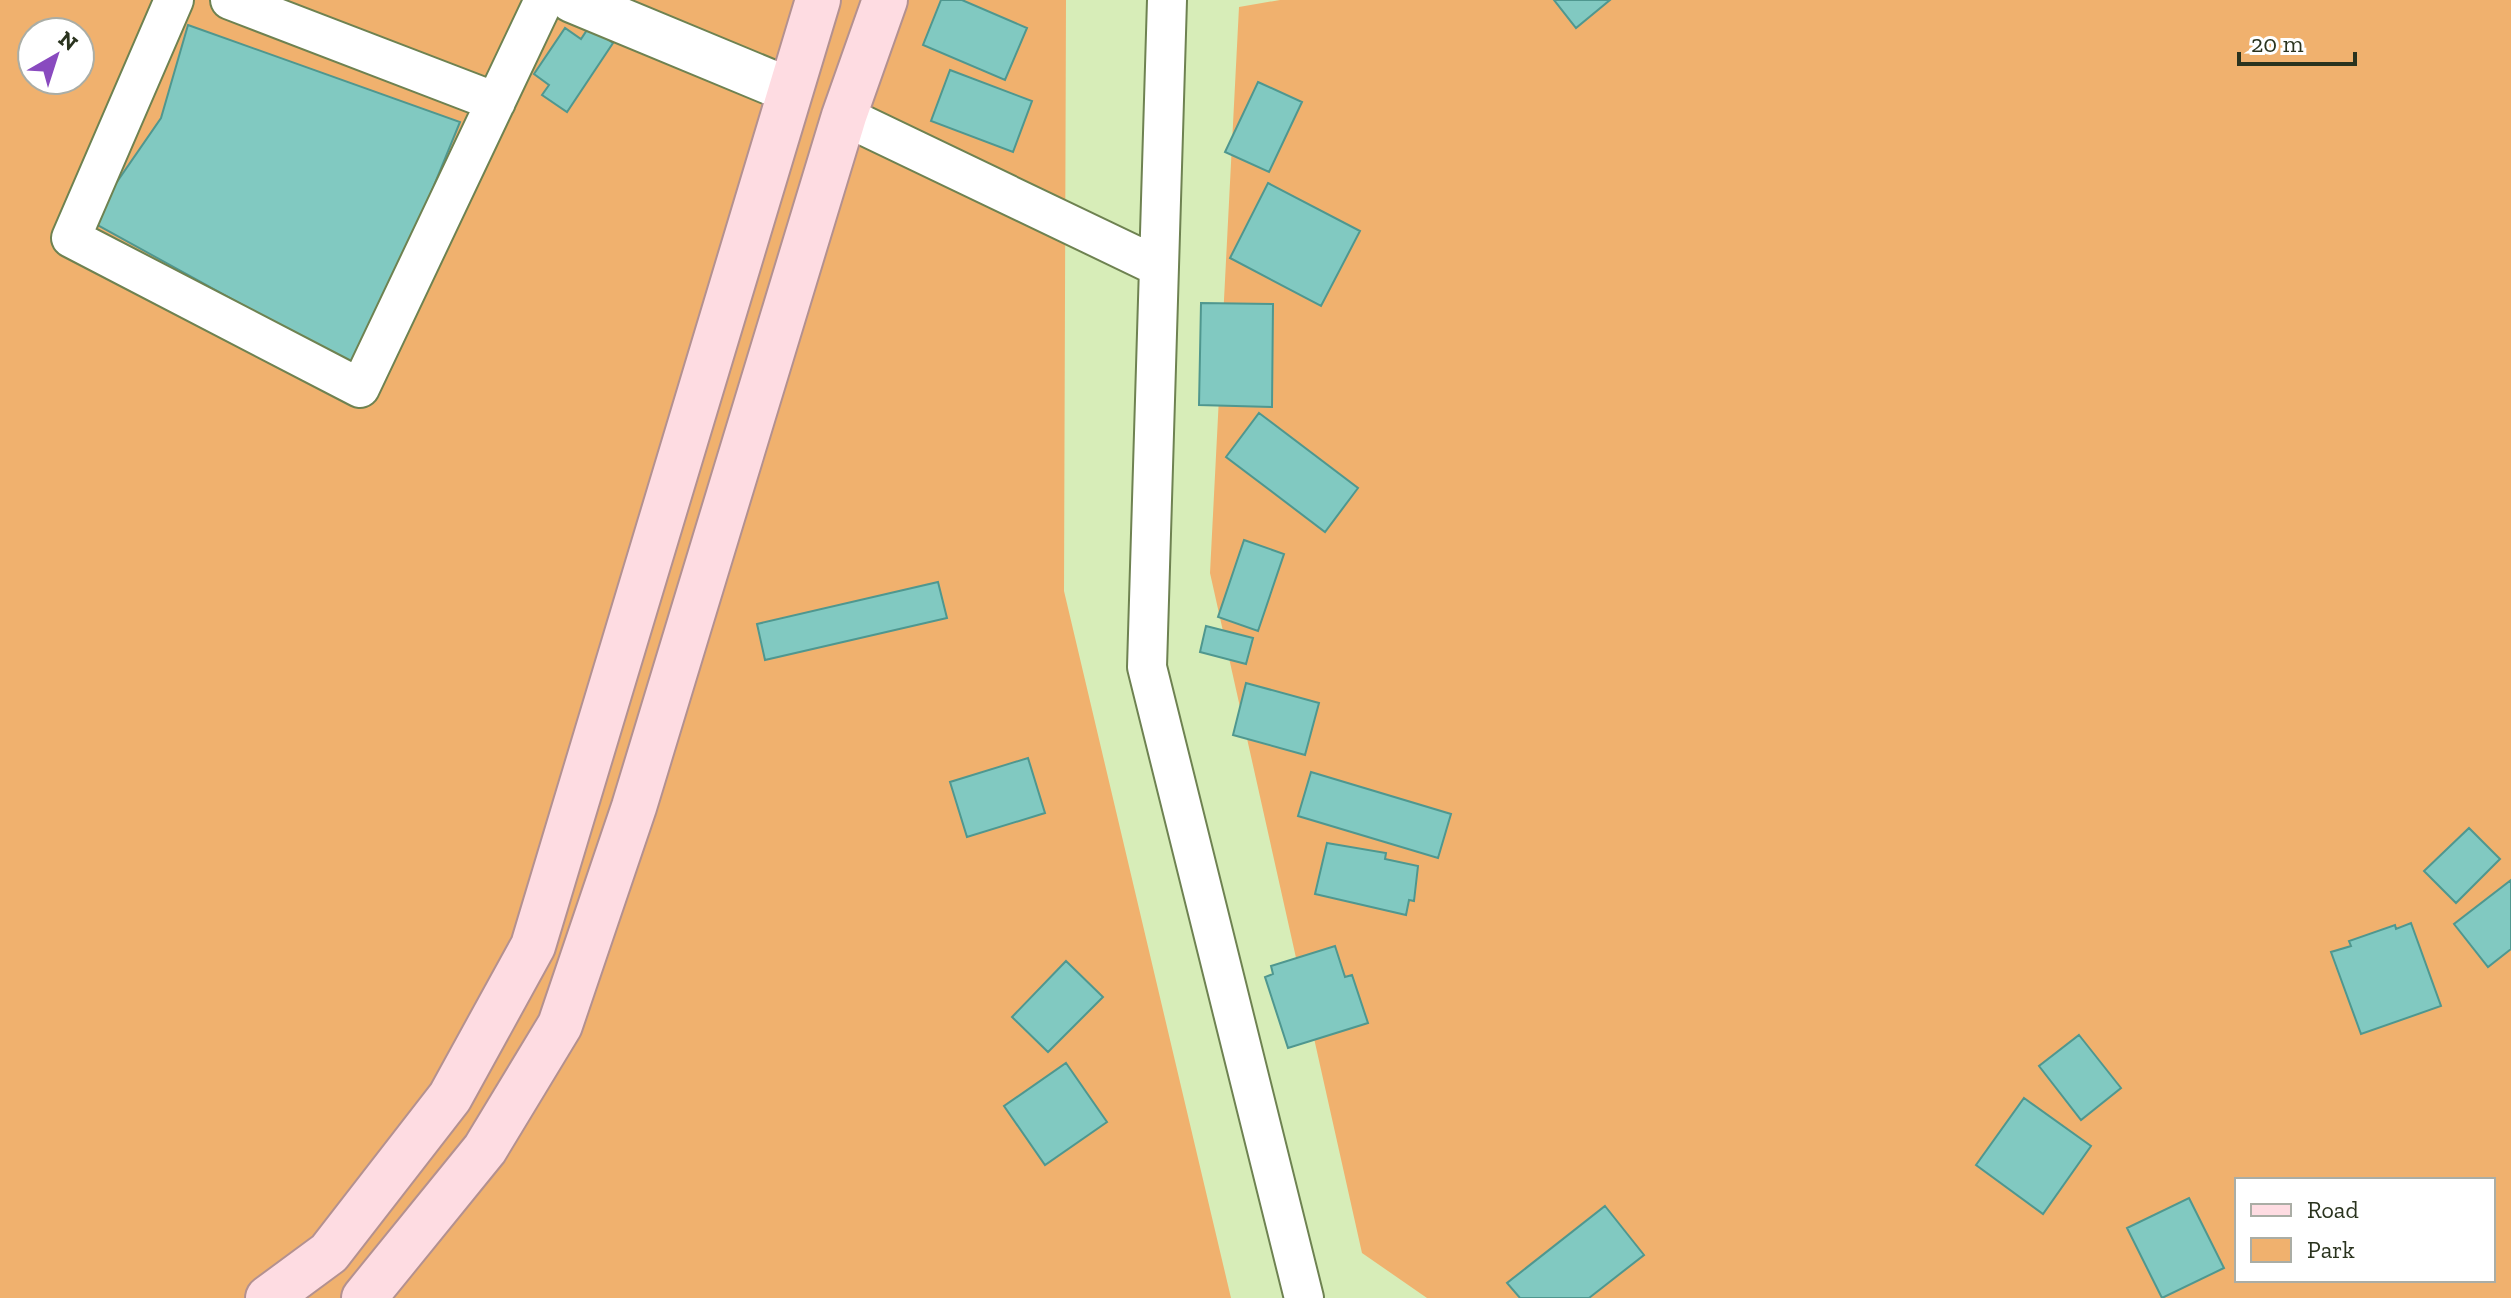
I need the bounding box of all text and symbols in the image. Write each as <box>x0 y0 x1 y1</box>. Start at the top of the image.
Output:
north arrow <box>16 16 96 96</box>
scale bar <box>2239 16 2355 66</box>
text: N <box>53 25 83 57</box>
text: 20 m <box>2251 29 2304 58</box>
legend <box>2235 1178 2495 1282</box>
text: Road <box>2307 1195 2359 1224</box>
text: Park <box>2307 1235 2355 1264</box>

